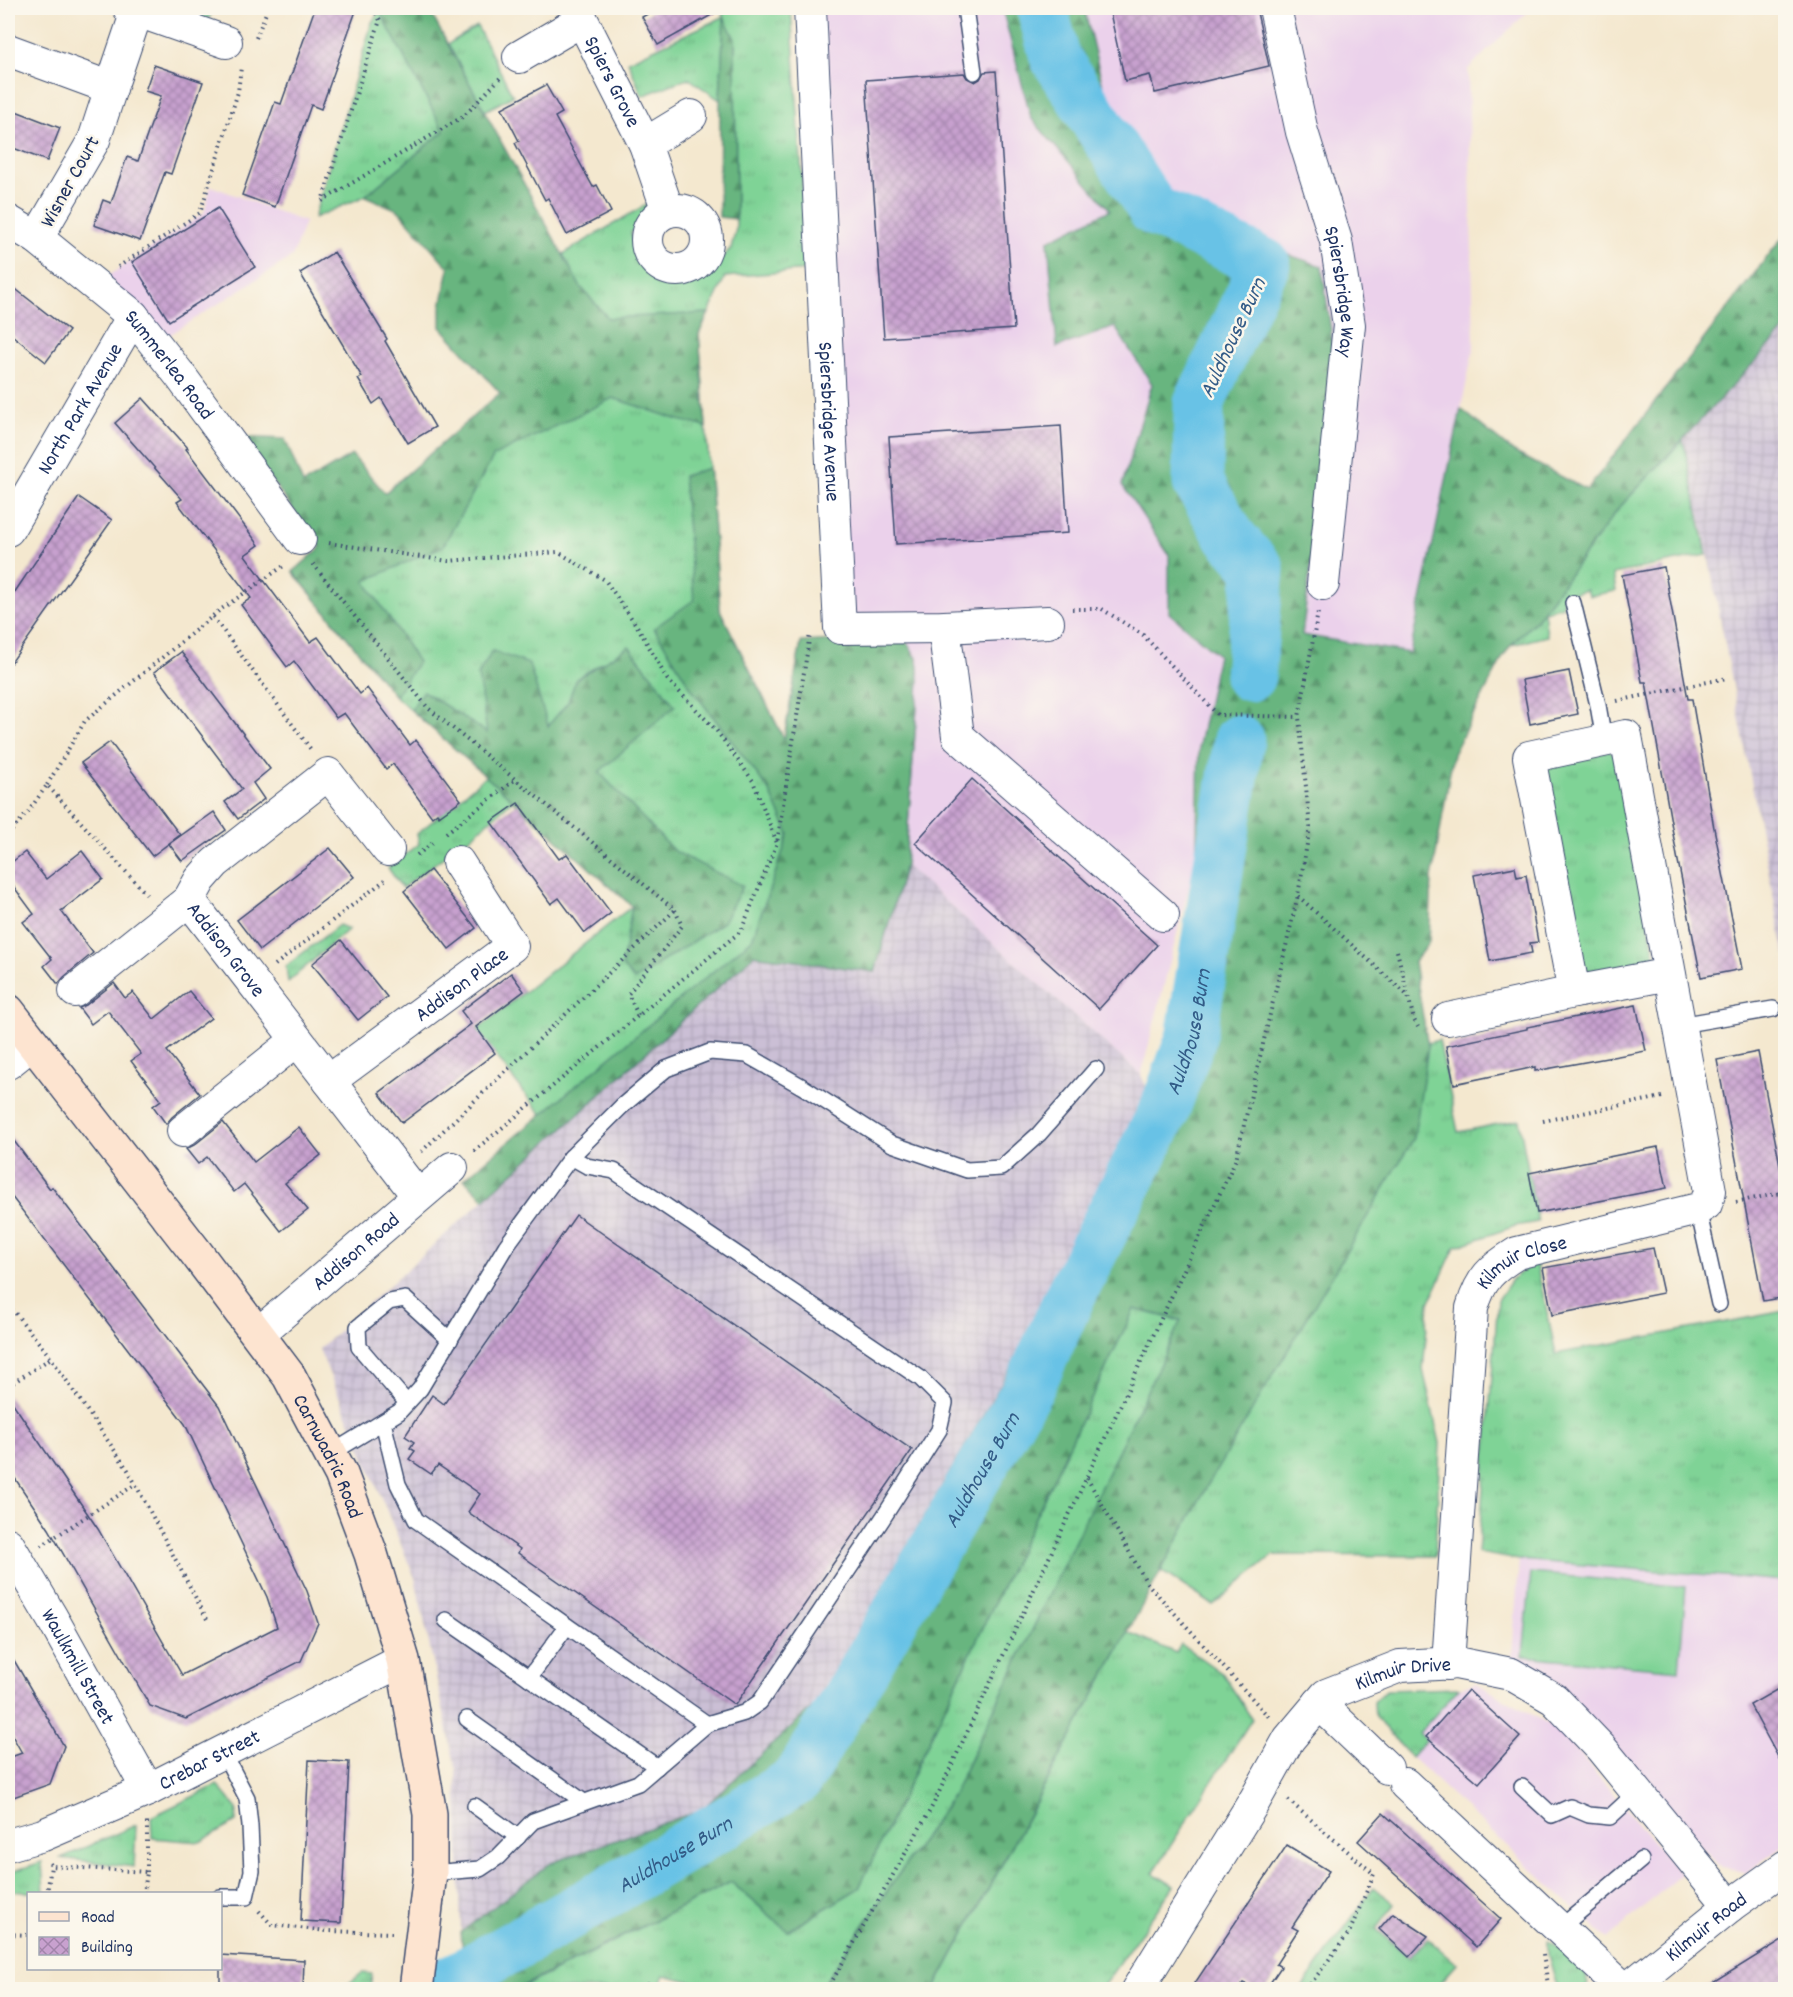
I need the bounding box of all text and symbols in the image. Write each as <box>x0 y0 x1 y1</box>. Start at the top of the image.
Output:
street label: Spiers Grove <box>575 31 646 134</box>
street label: Wisner Court <box>34 131 109 234</box>
street label: Spiersbridge Way <box>1314 223 1361 359</box>
water label: Auldhouse Burn <box>1193 273 1276 403</box>
street label: Summerlea Road <box>117 303 220 427</box>
street label: North Park Avenue <box>31 338 132 481</box>
street label: Spiersbridge Avenue <box>808 341 846 502</box>
street label: Addison Grove <box>178 897 271 1005</box>
street label: Addison Place <box>410 941 516 1031</box>
water label: Auldhouse Burn <box>1159 966 1221 1100</box>
street label: Addison Road <box>307 1207 408 1299</box>
street label: Kilmuir Close <box>1470 1229 1570 1296</box>
street label: Carnwadric Road <box>283 1390 368 1523</box>
water label: Auldhouse Burn <box>938 1407 1030 1534</box>
street label: Waulkmill Street <box>32 1604 121 1731</box>
street label: Kilmuir Drive <box>1351 1651 1452 1700</box>
street label: Crebar Street <box>154 1723 266 1800</box>
water label: Auldhouse Burn <box>613 1810 740 1902</box>
street label: Kilmuir Road <box>1660 1886 1754 1971</box>
legend <box>27 1892 222 1970</box>
text: Road <box>81 1906 115 1931</box>
text: Building <box>81 1936 133 1961</box>

